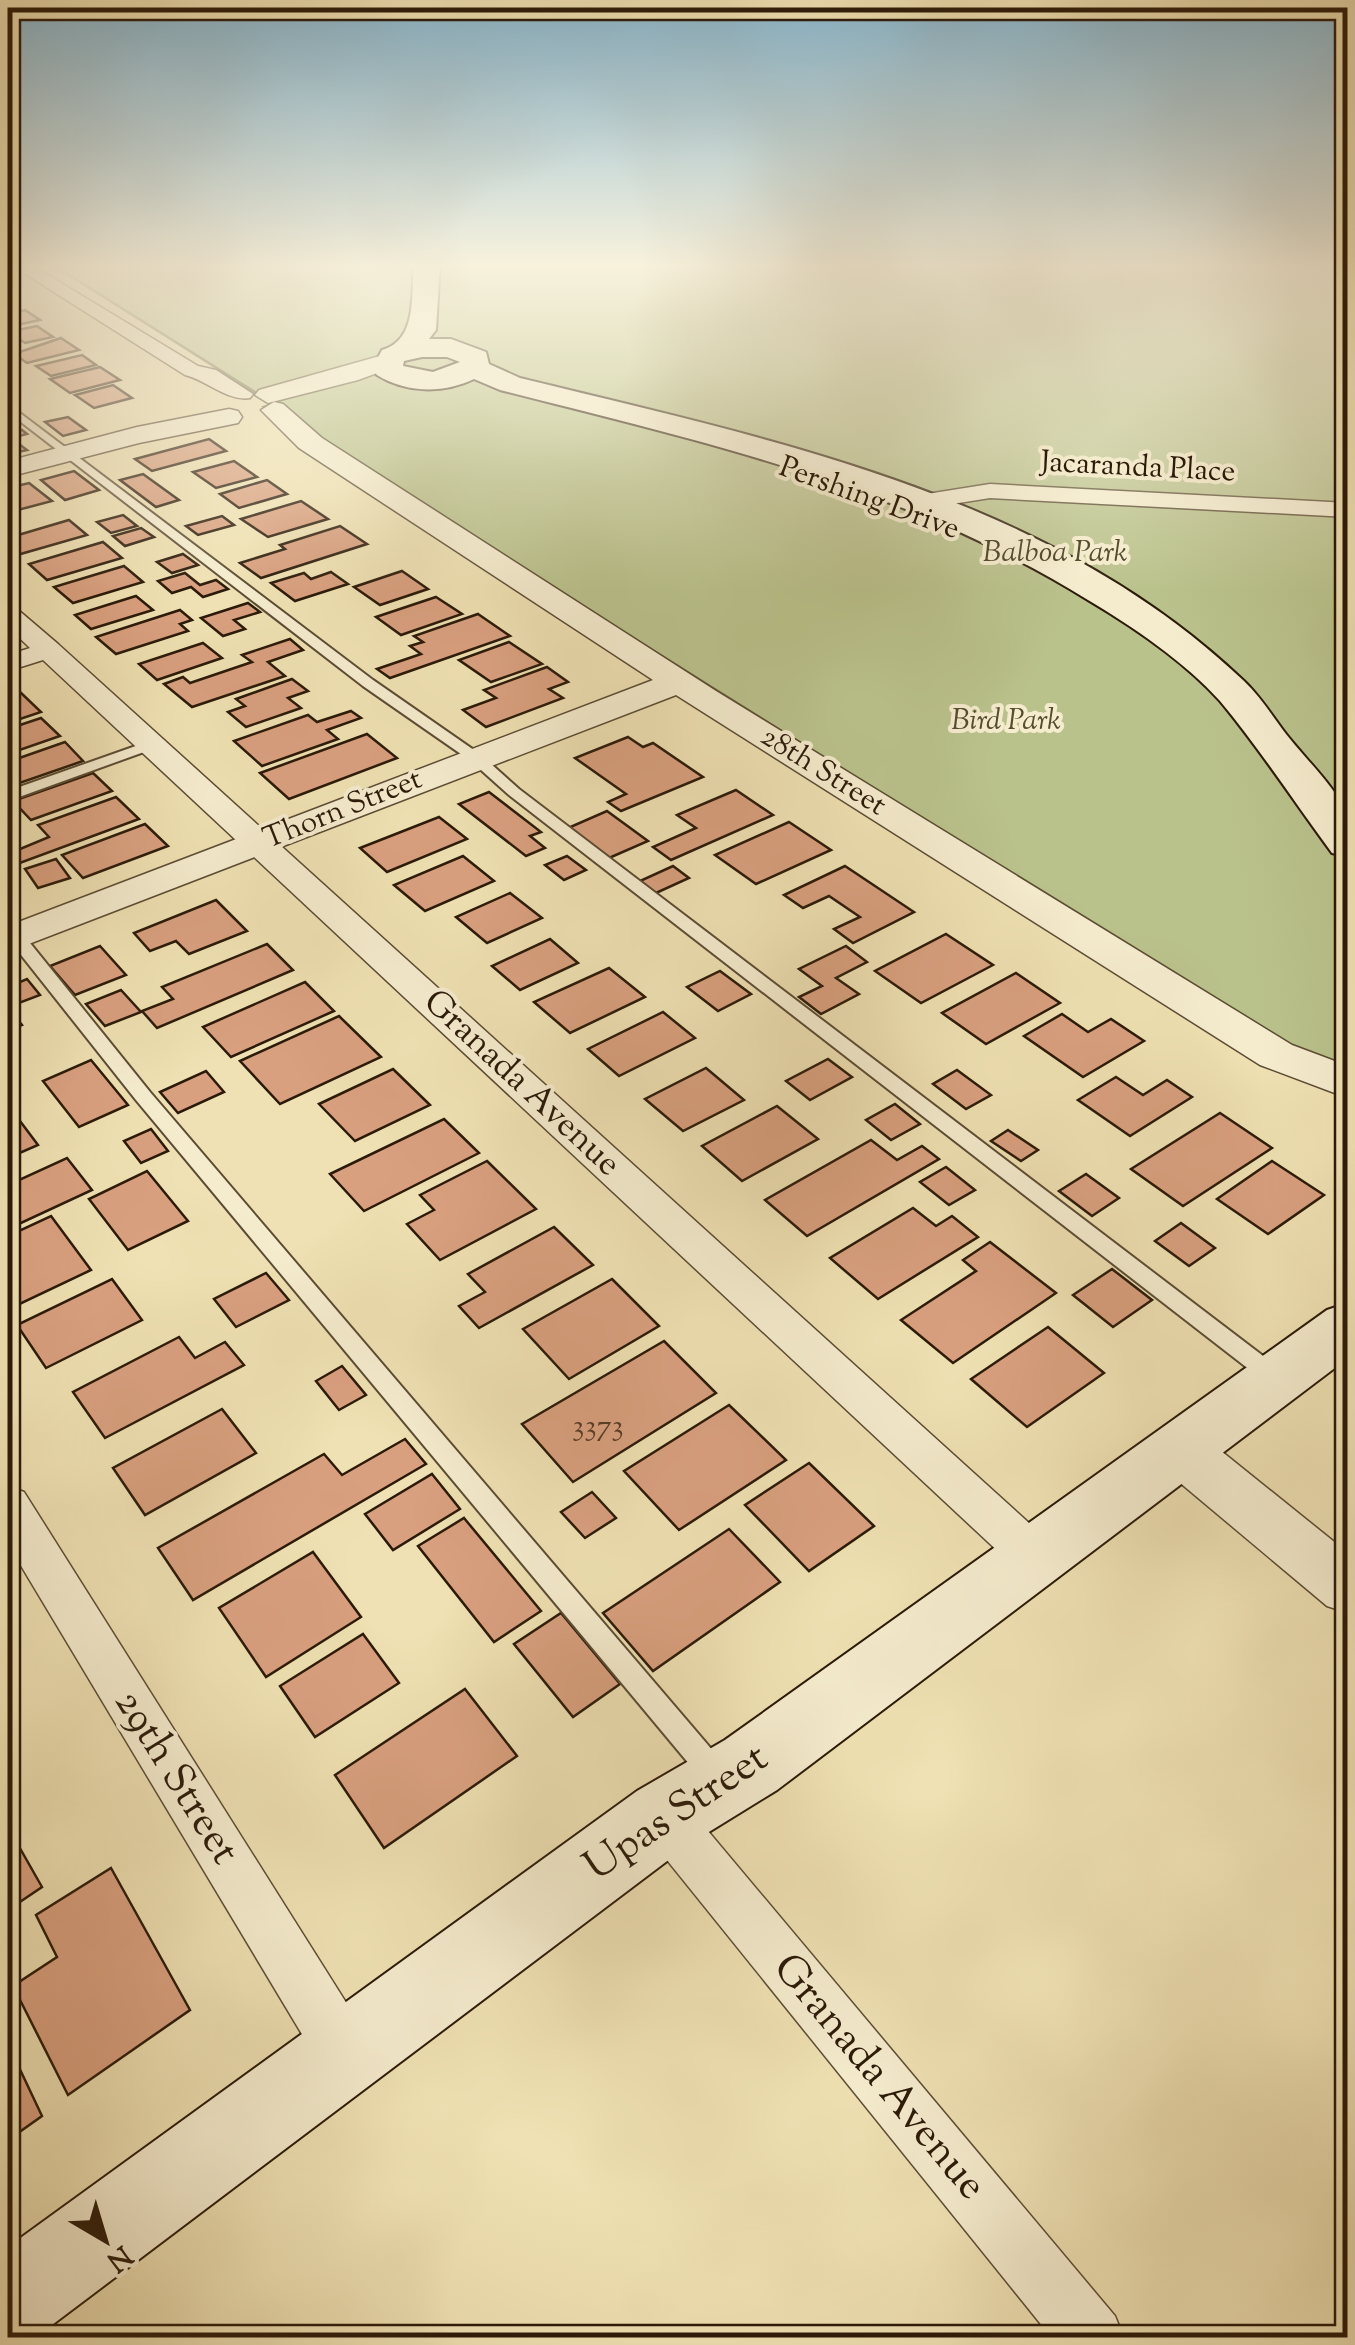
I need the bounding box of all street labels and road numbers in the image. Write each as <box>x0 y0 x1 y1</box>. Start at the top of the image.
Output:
street label: Jacaranda Place <box>1038 441 1236 495</box>
street label: Pershing Drive <box>773 446 965 552</box>
street label: 28th Street <box>752 716 894 828</box>
street label: Thorn Street <box>257 759 429 861</box>
street label: Granada Avenue <box>411 979 631 1189</box>
street label: 29th Street <box>98 1679 252 1877</box>
street label: Upas Street <box>573 1730 781 1898</box>
street label: Granada Avenue <box>757 1942 999 2214</box>

